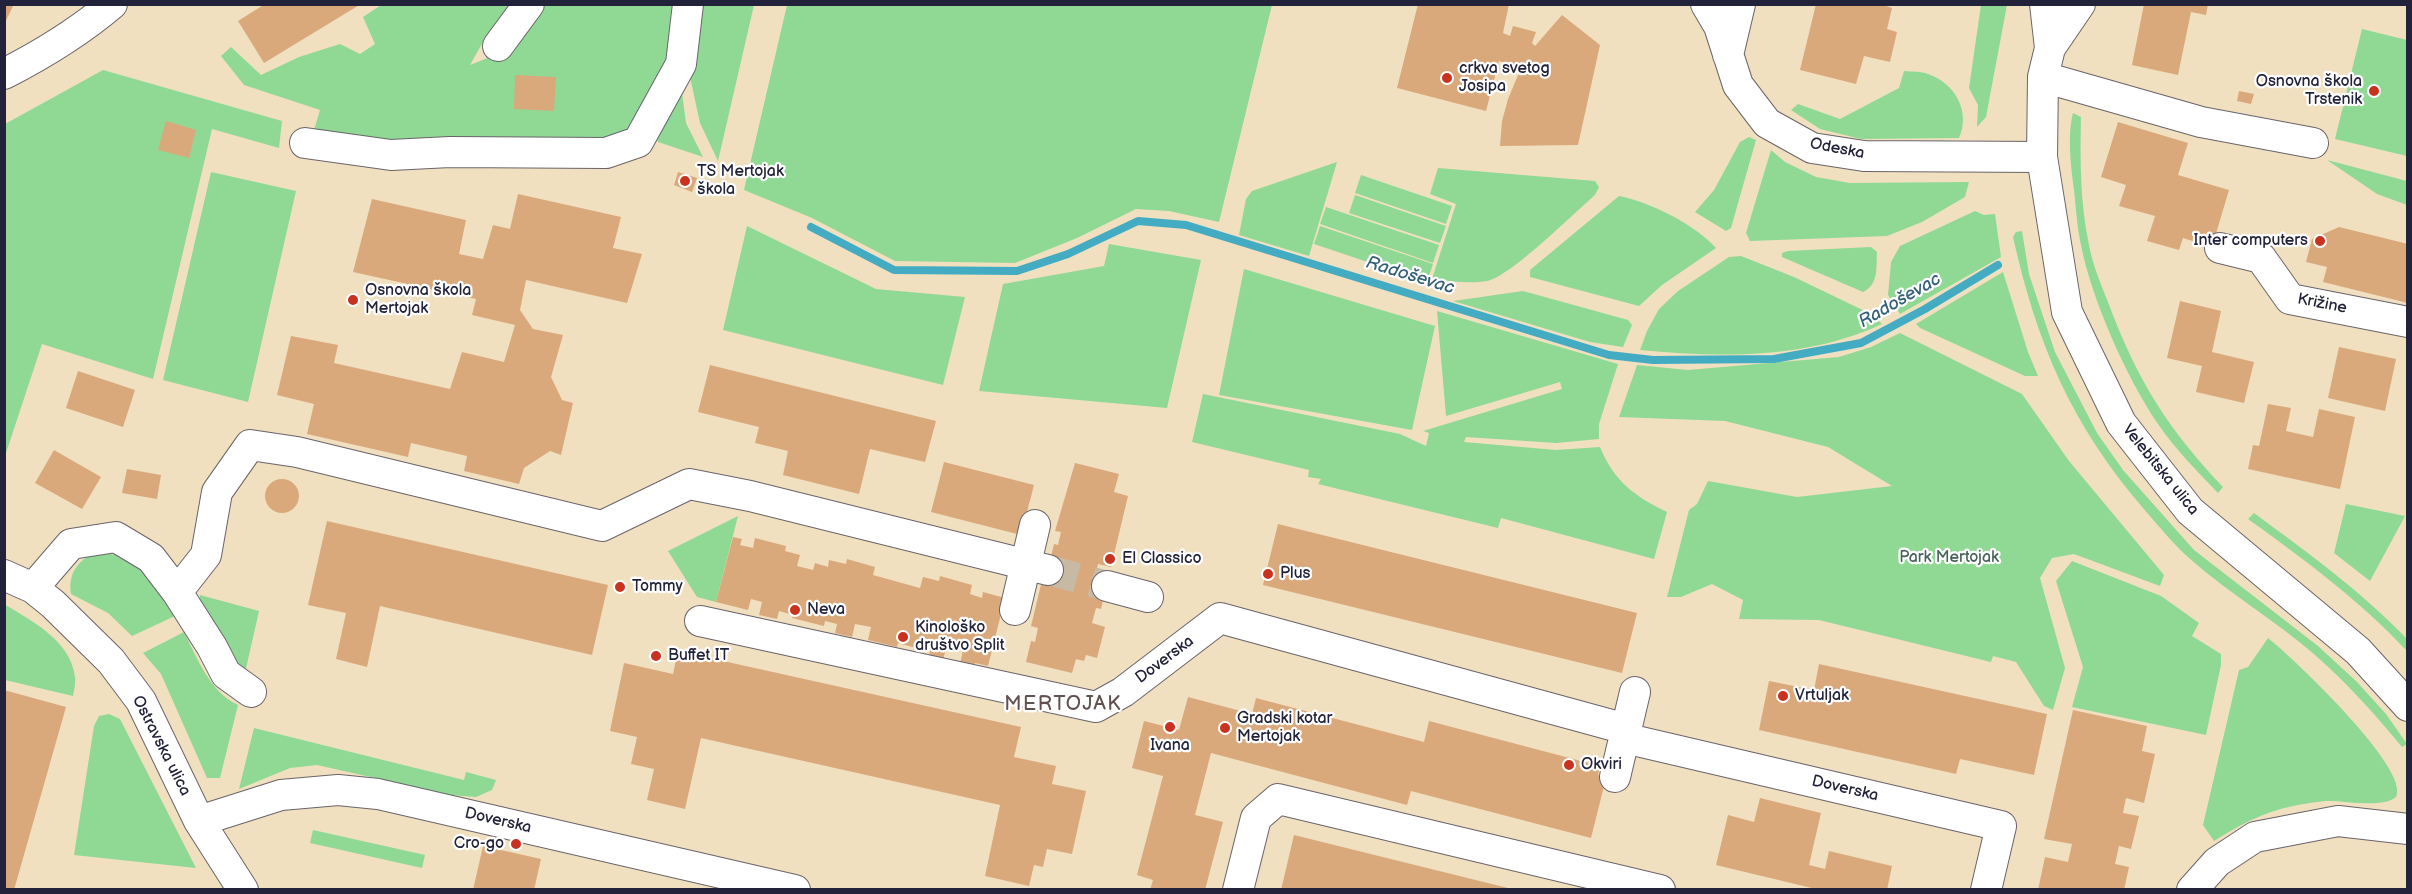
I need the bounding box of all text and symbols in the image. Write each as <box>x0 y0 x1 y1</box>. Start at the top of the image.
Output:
place label: crkva svetog Josipa <box>1459 59 1550 97</box>
marker: crkva svetog Josipa <box>1440 71 1454 85</box>
place label: Osnovna škola Trstenik <box>2256 72 2362 110</box>
marker: Osnovna škola Trstenik <box>2367 84 2381 98</box>
street label: Odeska <box>1808 134 1866 164</box>
place label: TS Mertojak škola <box>697 162 784 200</box>
marker: TS Mertojak škola <box>678 174 692 188</box>
place label: Inter computers <box>2194 231 2308 251</box>
marker: Inter computers <box>2313 234 2327 248</box>
water label: Radoševac <box>1363 252 1457 300</box>
water label: Radoševac <box>1855 269 1945 333</box>
place label: Osnovna škola Mertojak <box>365 281 471 319</box>
street label: Križine <box>2296 290 2348 318</box>
marker: Osnovna škola Mertojak <box>346 293 360 307</box>
street label: Velebitska ulica <box>2118 421 2202 519</box>
park label: Park Mertojak <box>1899 548 1999 568</box>
place label: El Classico <box>1122 549 1202 569</box>
marker: El Classico <box>1103 552 1117 566</box>
place label: Plus <box>1280 564 1310 584</box>
marker: Plus <box>1261 567 1275 581</box>
place label: Tommy <box>632 577 683 597</box>
marker: Tommy <box>613 580 627 594</box>
place label: Neva <box>807 600 845 620</box>
marker: Neva <box>788 603 802 617</box>
place label: Kinološko društvo Split <box>915 618 1005 656</box>
marker: Kinološko društvo Split <box>896 630 910 644</box>
street label: Doverska <box>1132 632 1198 688</box>
place label: Buffet IT <box>668 646 729 666</box>
marker: Buffet IT <box>649 649 663 663</box>
place label: Vrtuljak <box>1795 686 1849 706</box>
marker: Vrtuljak <box>1776 689 1790 703</box>
street label: Ostravska ulica <box>128 693 194 799</box>
district label: MERTOJAK <box>1004 693 1122 717</box>
place label: Gradski kotar Mertojak <box>1237 709 1332 747</box>
marker: Ivana <box>1163 720 1177 734</box>
marker: Gradski kotar Mertojak <box>1218 721 1232 735</box>
place label: Ivana <box>1150 736 1190 756</box>
place label: Okviri <box>1581 755 1622 775</box>
marker: Okviri <box>1562 758 1576 772</box>
street label: Doverska <box>1810 772 1880 806</box>
street label: Doverska <box>463 804 533 838</box>
place label: Cro-go <box>454 834 504 854</box>
marker: Cro-go <box>509 837 523 851</box>

